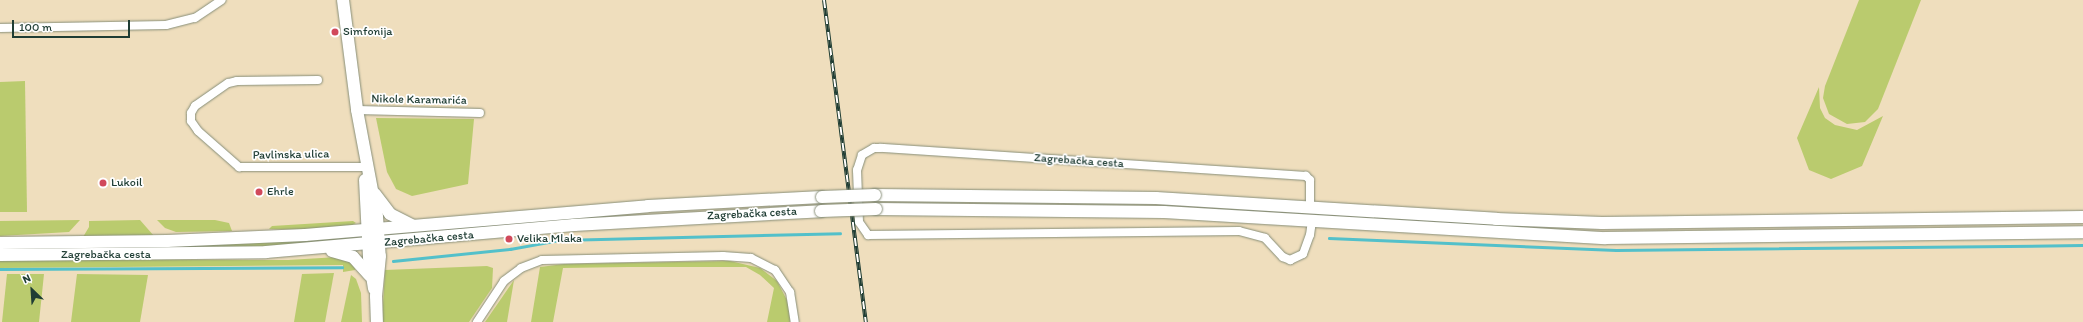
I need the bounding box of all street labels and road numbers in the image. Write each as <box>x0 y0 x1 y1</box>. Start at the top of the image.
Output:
street label: Nikole Karamarića <box>371 92 467 108</box>
street label: Pavlinska ulica <box>253 147 329 163</box>
street label: Zagrebačka cesta <box>1034 151 1124 171</box>
street label: Zagrebačka cesta <box>707 204 797 224</box>
street label: Zagrebačka cesta <box>384 228 474 250</box>
street label: Zagrebačka cesta <box>61 248 151 262</box>

